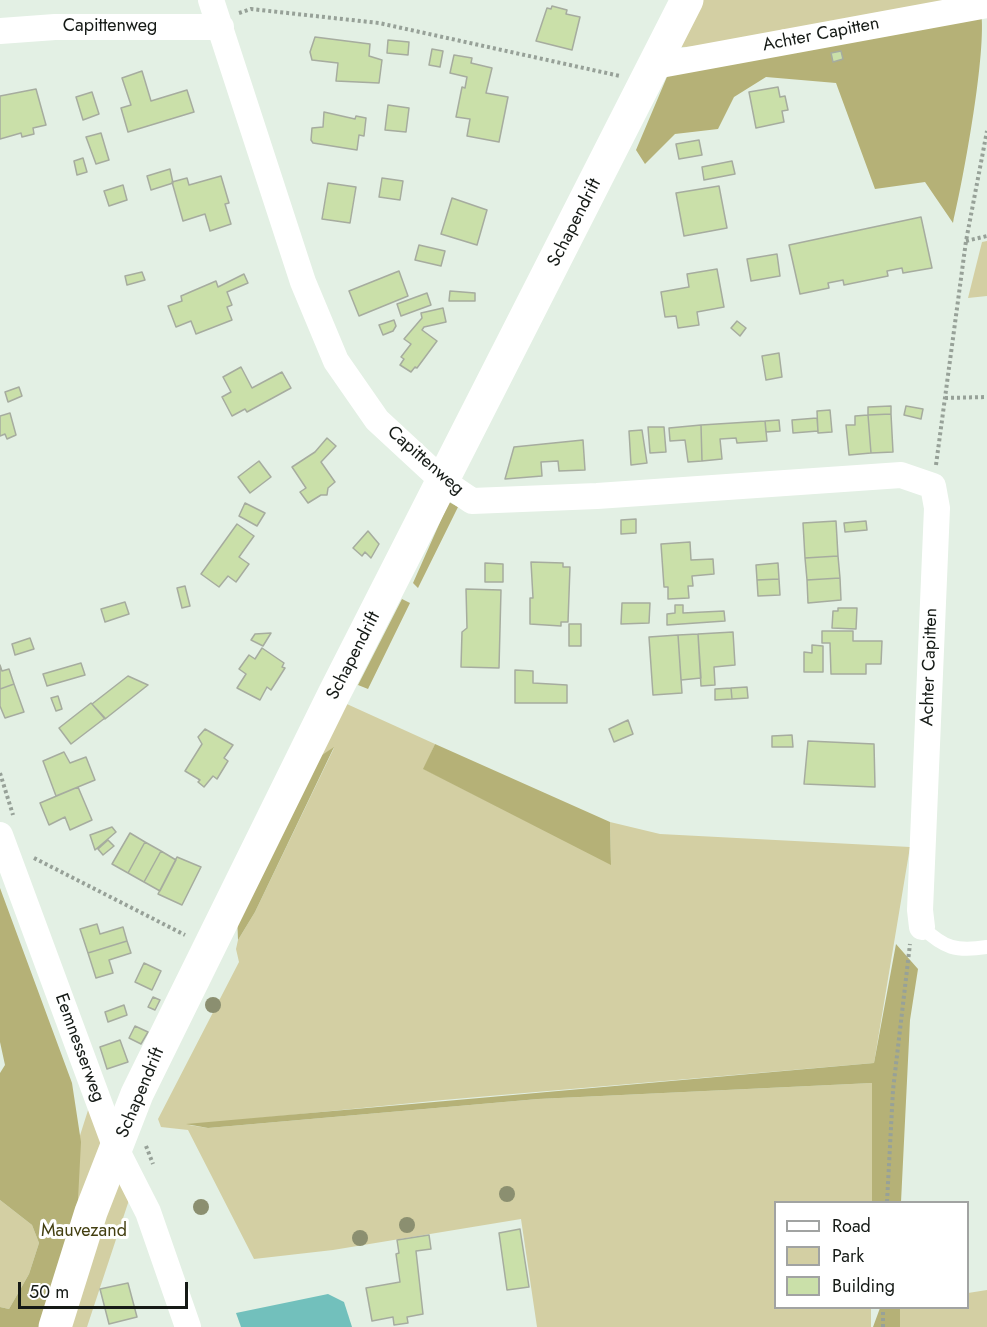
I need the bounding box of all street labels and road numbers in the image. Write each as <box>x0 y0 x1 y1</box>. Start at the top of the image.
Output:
street label: Achter Capitten <box>761 13 881 57</box>
street label: Capittenweg <box>63 16 157 38</box>
street label: Schapendrift <box>544 175 606 271</box>
street label: Capittenweg <box>382 422 468 500</box>
street label: Achter Capitten <box>917 607 943 727</box>
street label: Schapendrift <box>323 608 385 704</box>
street label: Eemnesserweg <box>49 991 109 1105</box>
street label: Schapendrift <box>112 1045 170 1141</box>

